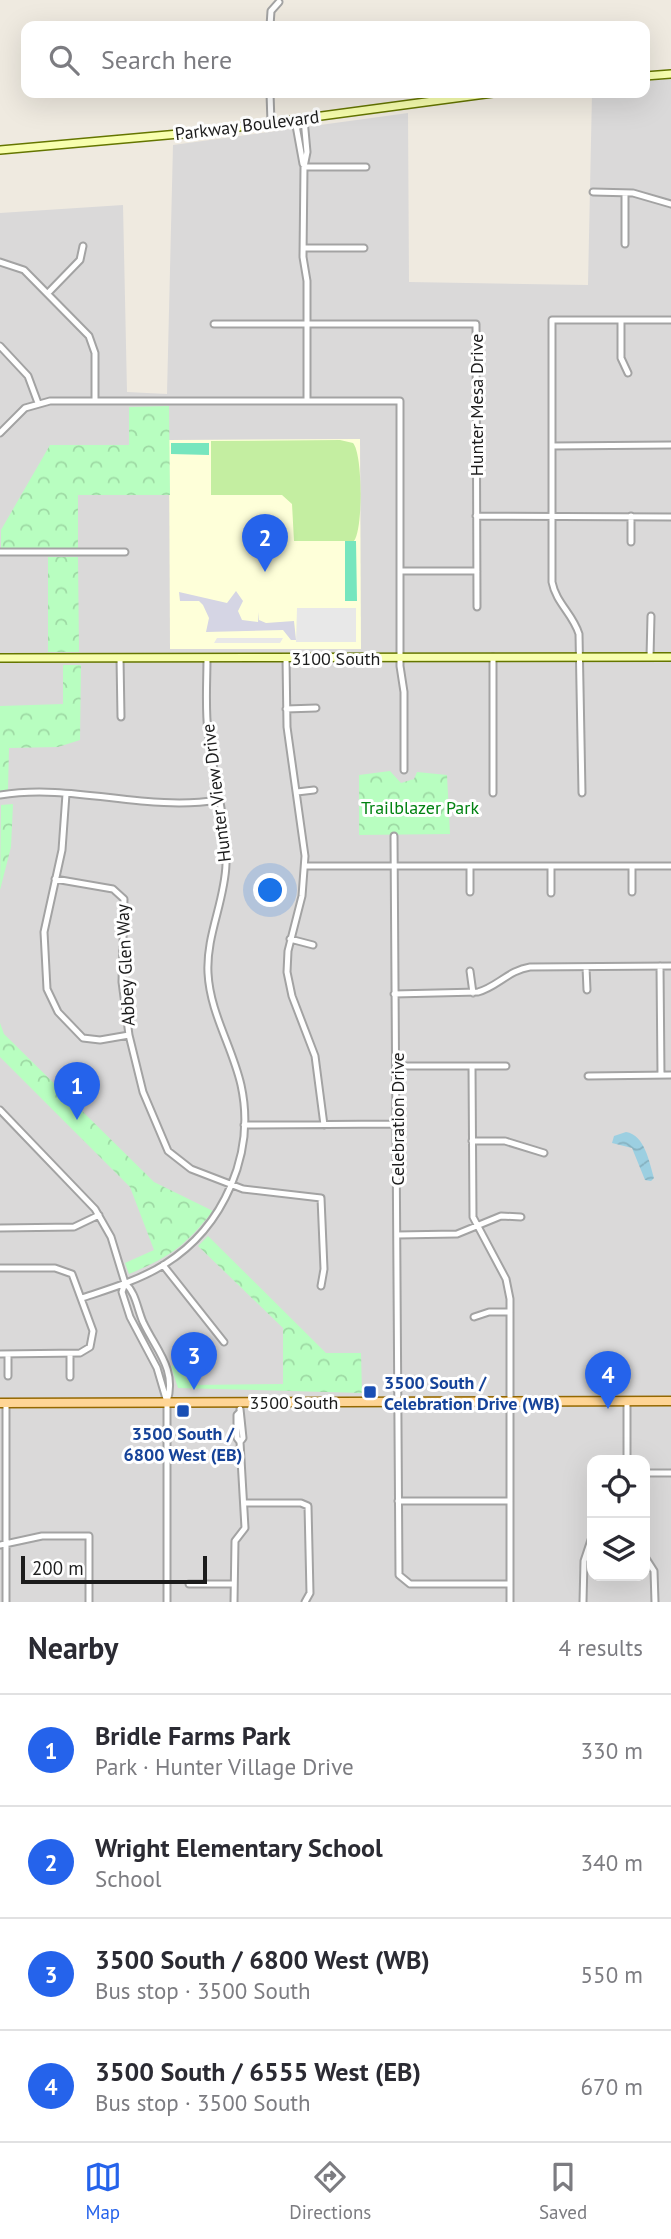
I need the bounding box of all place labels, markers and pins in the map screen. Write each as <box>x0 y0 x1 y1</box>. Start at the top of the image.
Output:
pin: 2 <box>242 514 288 572</box>
pin: 1 <box>54 1062 100 1120</box>
pin: 3 <box>171 1332 217 1390</box>
pin: 4 <box>585 1351 631 1409</box>
place label: 3500 South / Celebration Drive (WB) <box>384 1371 560 1415</box>
marker: 3500 South / Celebration Drive (WB) <box>362 1384 378 1400</box>
marker: 3500 South / 6800 West (EB) <box>175 1403 191 1419</box>
place label: 3500 South / 6800 West (EB) <box>124 1422 242 1466</box>

